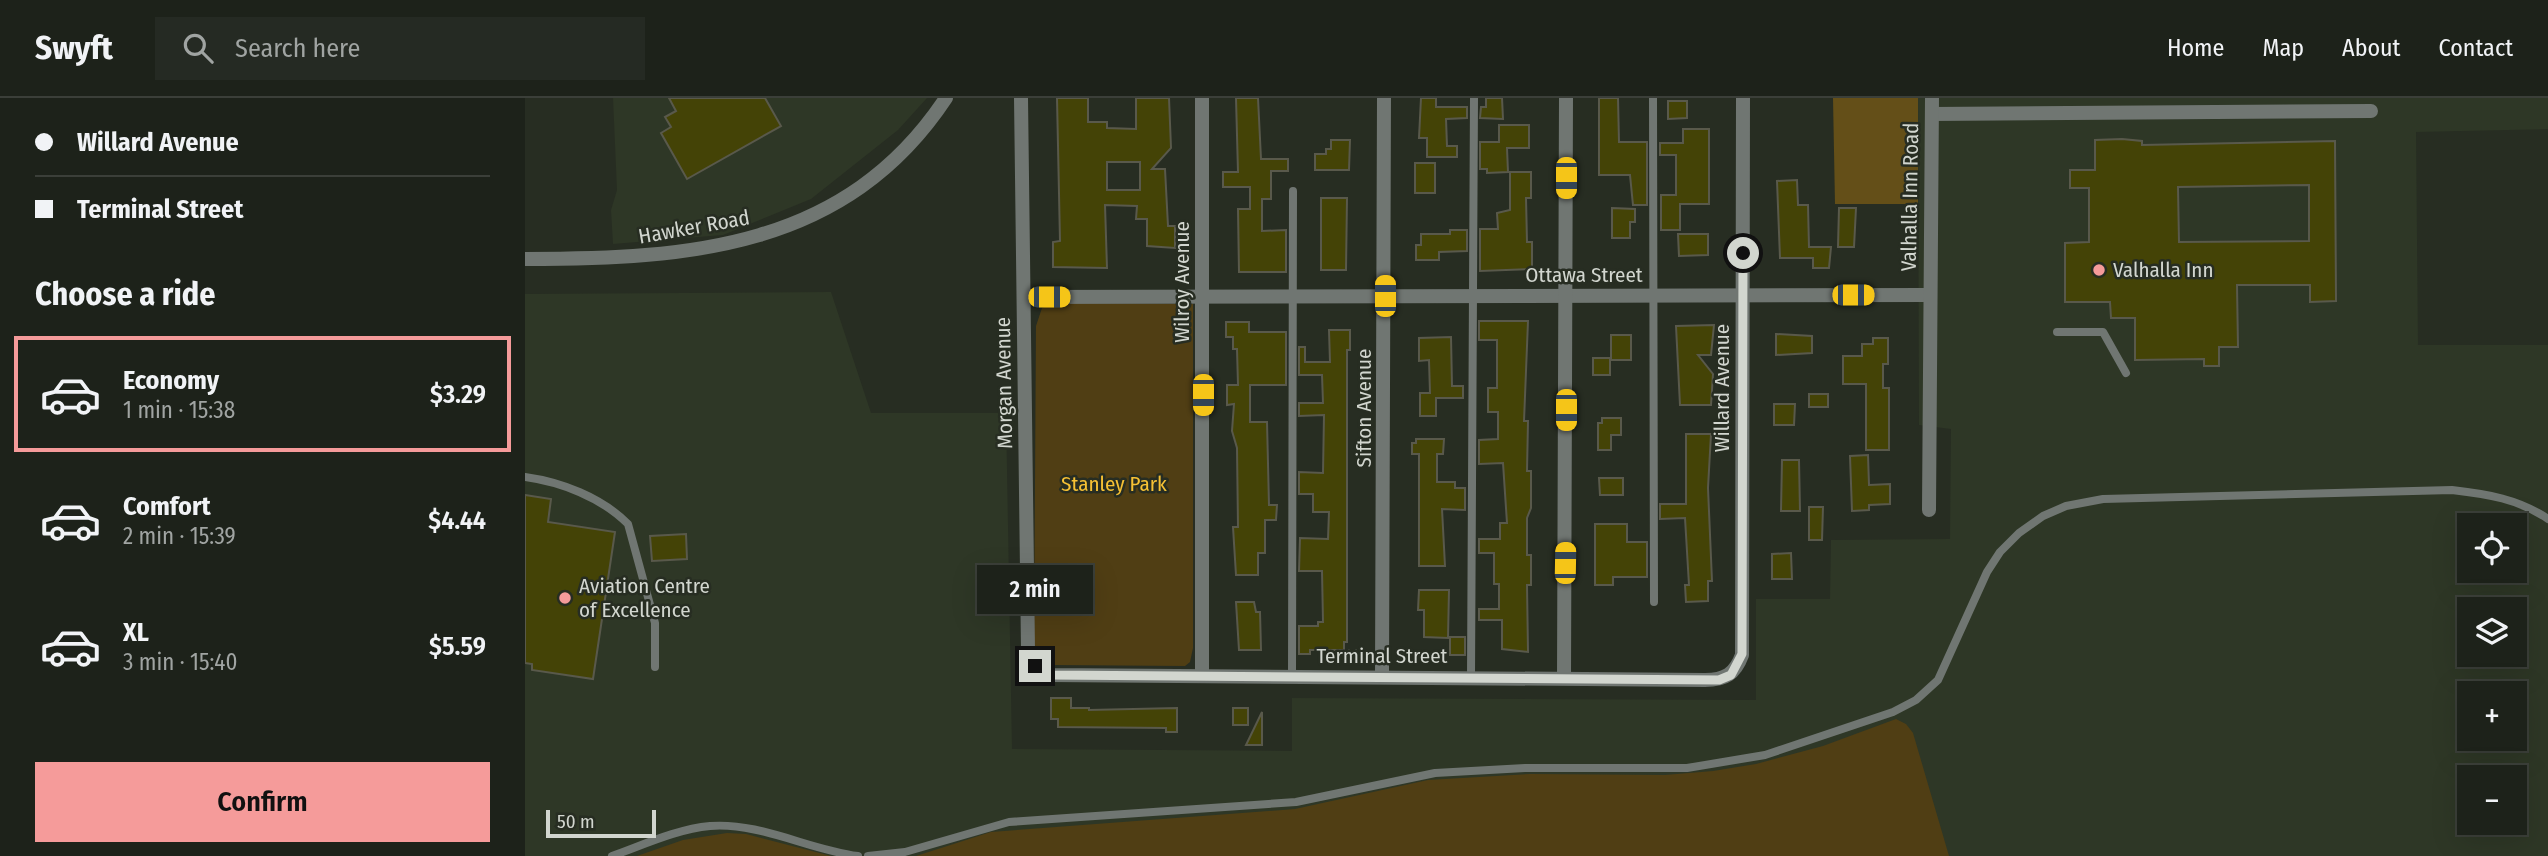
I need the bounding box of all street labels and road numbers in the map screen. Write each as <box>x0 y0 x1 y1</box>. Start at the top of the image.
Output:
street label: Valhalla Inn Road <box>1896 122 1924 272</box>
street label: Hawker Road <box>636 204 752 250</box>
street label: Wilroy Avenue <box>1169 221 1195 343</box>
street label: Ottawa Street <box>1525 262 1643 288</box>
street label: Morgan Avenue <box>990 317 1018 449</box>
street label: Willard Avenue <box>1709 324 1735 452</box>
street label: Sifton Avenue <box>1351 349 1377 467</box>
street label: Terminal Street <box>1317 643 1448 669</box>

